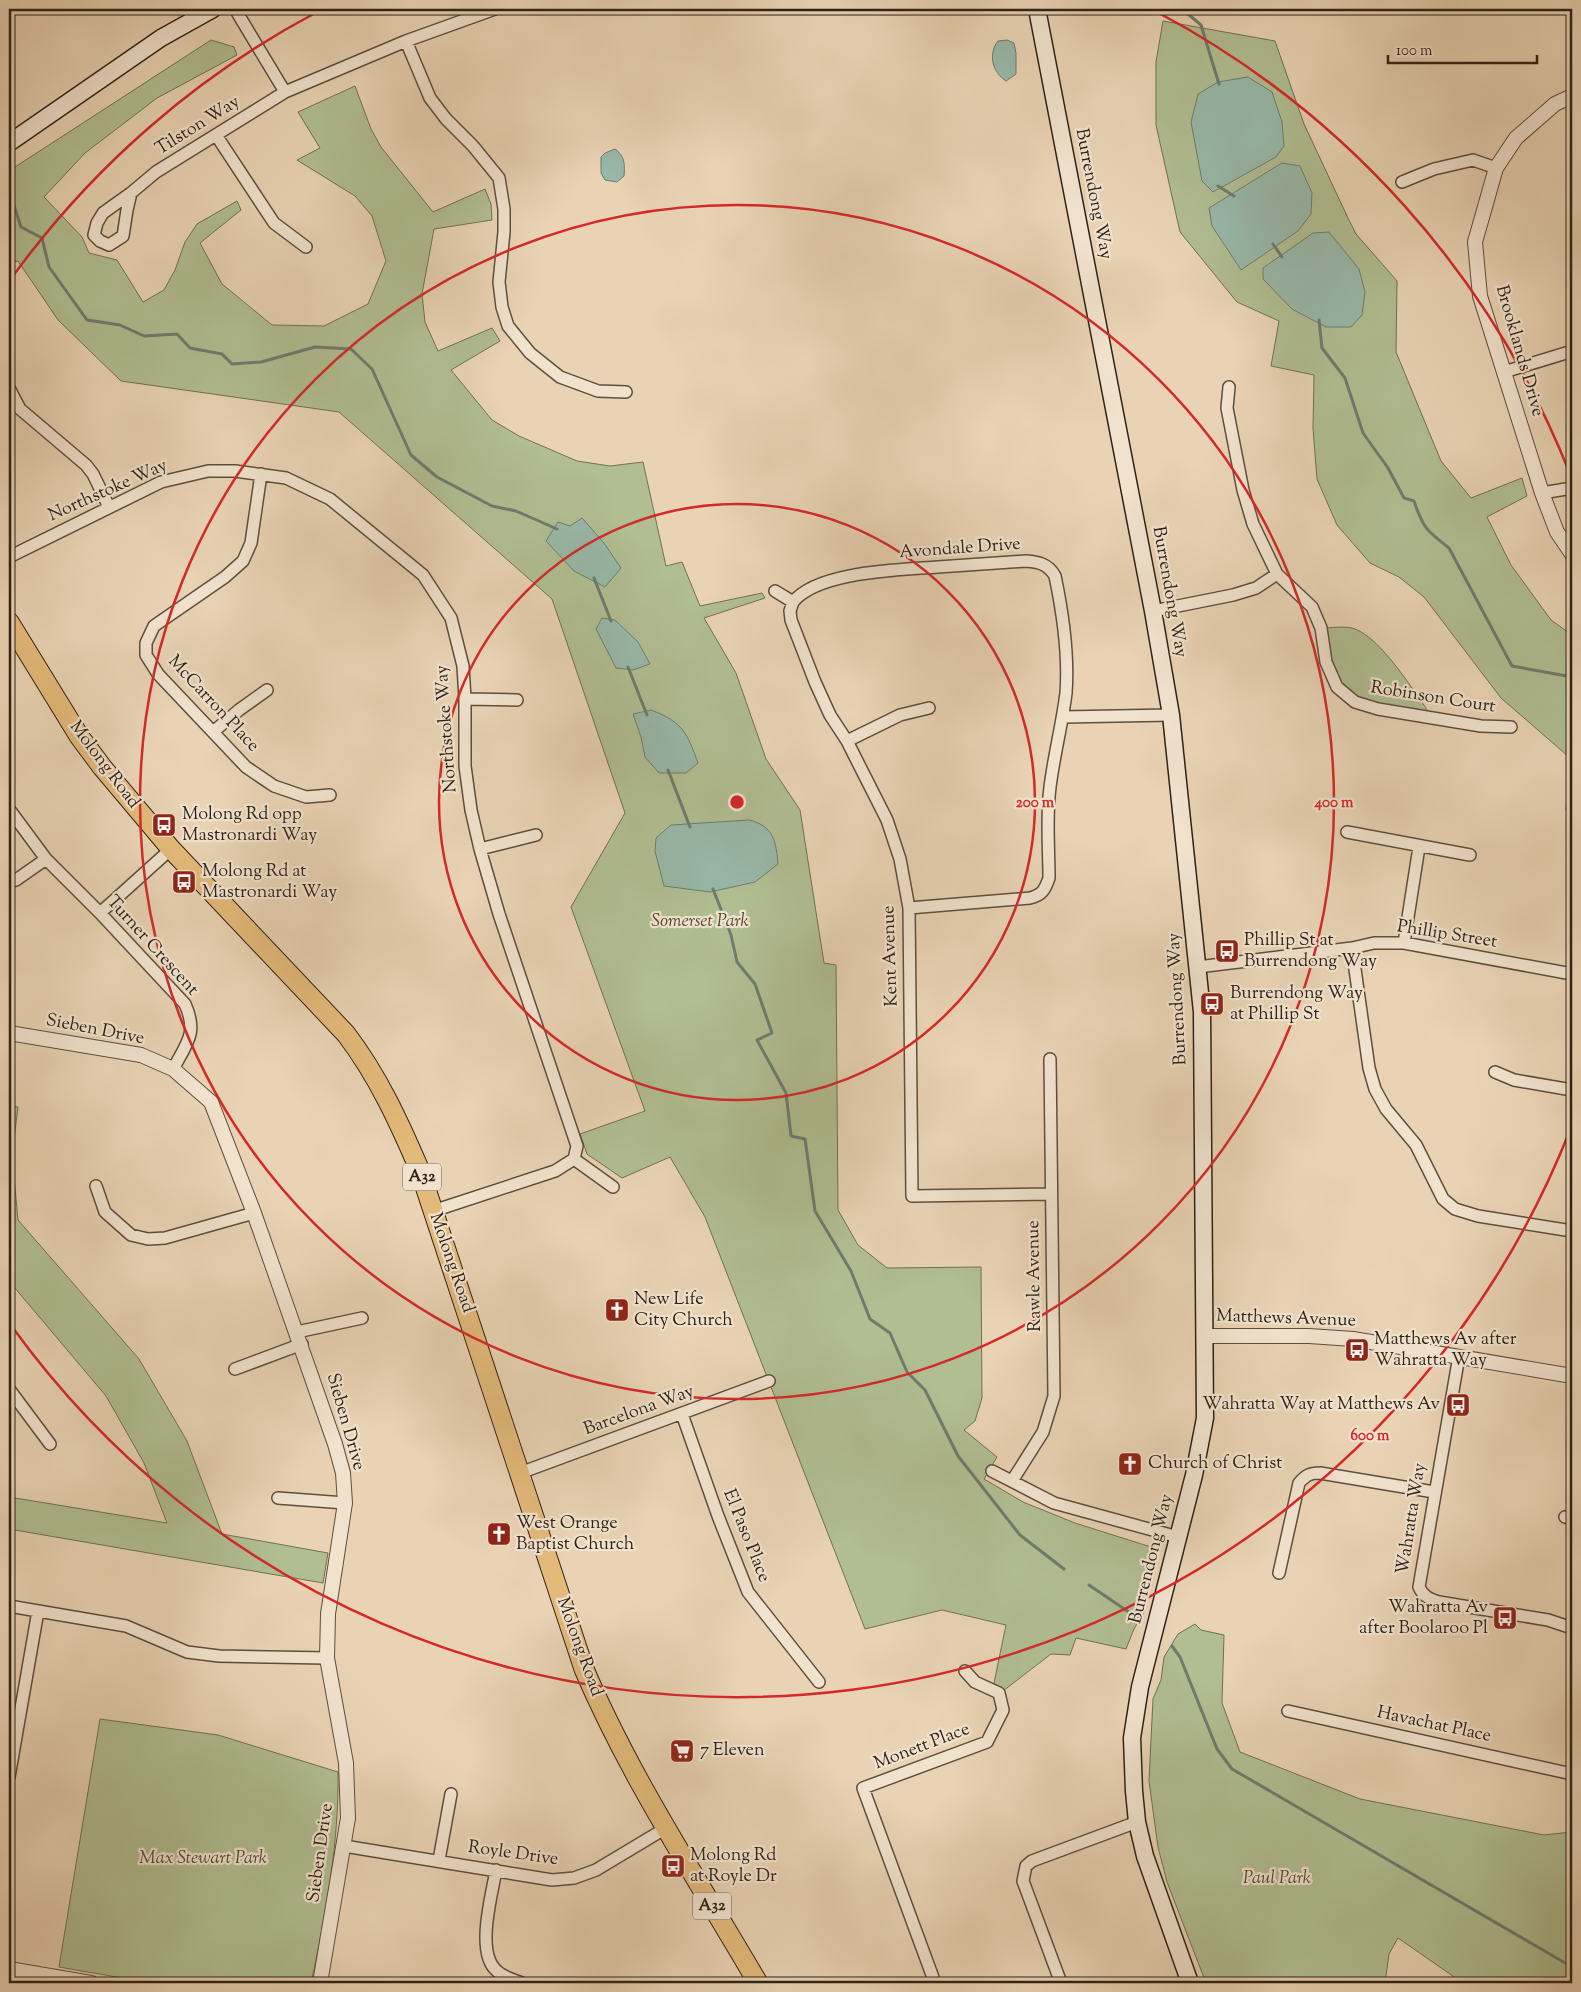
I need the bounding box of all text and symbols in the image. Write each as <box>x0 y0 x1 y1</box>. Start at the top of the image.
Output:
scale bar <box>1388 32 1537 64</box>
text: 100 m <box>1396 41 1433 62</box>
street label: Tilston Way <box>151 90 245 162</box>
street label: Burrendong Way <box>1068 126 1118 262</box>
street label: Brooklands Drive <box>1488 282 1550 420</box>
street label: Northstoke Way <box>44 453 172 529</box>
street label: Burrendong Way <box>1145 524 1193 660</box>
street label: Avondale Drive <box>898 532 1022 566</box>
street label: McCarron Place <box>161 650 265 758</box>
street label: Northstoke Way <box>430 664 464 794</box>
street label: Robinson Court <box>1369 675 1497 721</box>
street label: Molong Road <box>62 716 146 814</box>
centre of rings <box>728 793 746 811</box>
text: 200 m <box>1016 793 1055 814</box>
text: 400 m <box>1314 793 1354 814</box>
place label: Molong Rd opp Mastronardi Way <box>182 802 317 849</box>
bus stop icon: Molong Rd opp Mastronardi Way <box>151 812 177 838</box>
place label: Molong Rd at Mastronardi Way <box>202 859 337 906</box>
bus stop icon: Molong Rd at Mastronardi Way <box>171 869 197 895</box>
street label: Turner Crescent <box>100 890 204 1002</box>
street label: Kent Avenue <box>876 905 906 1007</box>
park label: Somerset Park <box>651 909 749 935</box>
street label: Phillip Street <box>1395 914 1499 956</box>
place label: Phillip St at Burrendong Way <box>1244 928 1377 975</box>
street label: Burrendong Way <box>1162 932 1194 1066</box>
bus stop icon: Phillip St at Burrendong Way <box>1214 938 1240 964</box>
place label: Burrendong Way at Phillip St <box>1230 981 1363 1028</box>
bus stop icon: Burrendong Way at Phillip St <box>1199 991 1225 1017</box>
street label: Sieben Drive <box>43 1008 147 1052</box>
road number: A32 <box>403 1164 441 1190</box>
street label: Molong Road <box>422 1209 480 1317</box>
street label: Rawle Avenue <box>1021 1220 1049 1332</box>
place label: New Life City Church <box>634 1287 733 1334</box>
church icon: New Life City Church <box>604 1297 630 1323</box>
street label: Matthews Avenue <box>1216 1304 1356 1334</box>
place label: Matthews Av after Wahratta Way <box>1374 1327 1517 1374</box>
bus stop icon: Matthews Av after Wahratta Way <box>1344 1337 1370 1363</box>
street label: Sieben Drive <box>319 1370 371 1474</box>
street label: Barcelona Way <box>580 1379 698 1443</box>
place label: Wahratta Way at Matthews Av <box>1202 1392 1441 1418</box>
bus stop icon: Wahratta Way at Matthews Av <box>1445 1392 1471 1418</box>
text: 600 m <box>1351 1426 1390 1447</box>
church icon: Church of Christ <box>1117 1451 1143 1477</box>
place label: Church of Christ <box>1148 1451 1282 1477</box>
street label: Wahratta Way <box>1390 1461 1434 1577</box>
street label: El Paso Place <box>716 1485 776 1587</box>
street label: Burrendong Way <box>1123 1491 1181 1627</box>
place label: West Orange Baptist Church <box>516 1511 635 1558</box>
church icon: West Orange Baptist Church <box>486 1521 512 1547</box>
street label: Molong Road <box>549 1594 609 1700</box>
place label: Wahratta Av after Boolaroo Pl <box>1359 1595 1489 1642</box>
bus stop icon: Wahratta Av after Boolaroo Pl <box>1492 1605 1518 1631</box>
street label: Havachat Place <box>1374 1700 1494 1750</box>
street label: Monett Place <box>870 1717 974 1777</box>
supermarket icon: 7 Eleven <box>669 1738 695 1764</box>
place label: 7 Eleven <box>700 1738 765 1764</box>
street label: Sieben Drive <box>301 1802 341 1904</box>
street label: Royle Drive <box>466 1835 560 1873</box>
place label: Molong Rd at Royle Dr <box>690 1843 777 1890</box>
park label: Max Stewart Park <box>139 1846 267 1872</box>
bus stop icon: Molong Rd at Royle Dr <box>660 1853 686 1879</box>
park label: Paul Park <box>1243 1866 1311 1892</box>
road number: A32 <box>693 1892 731 1920</box>

